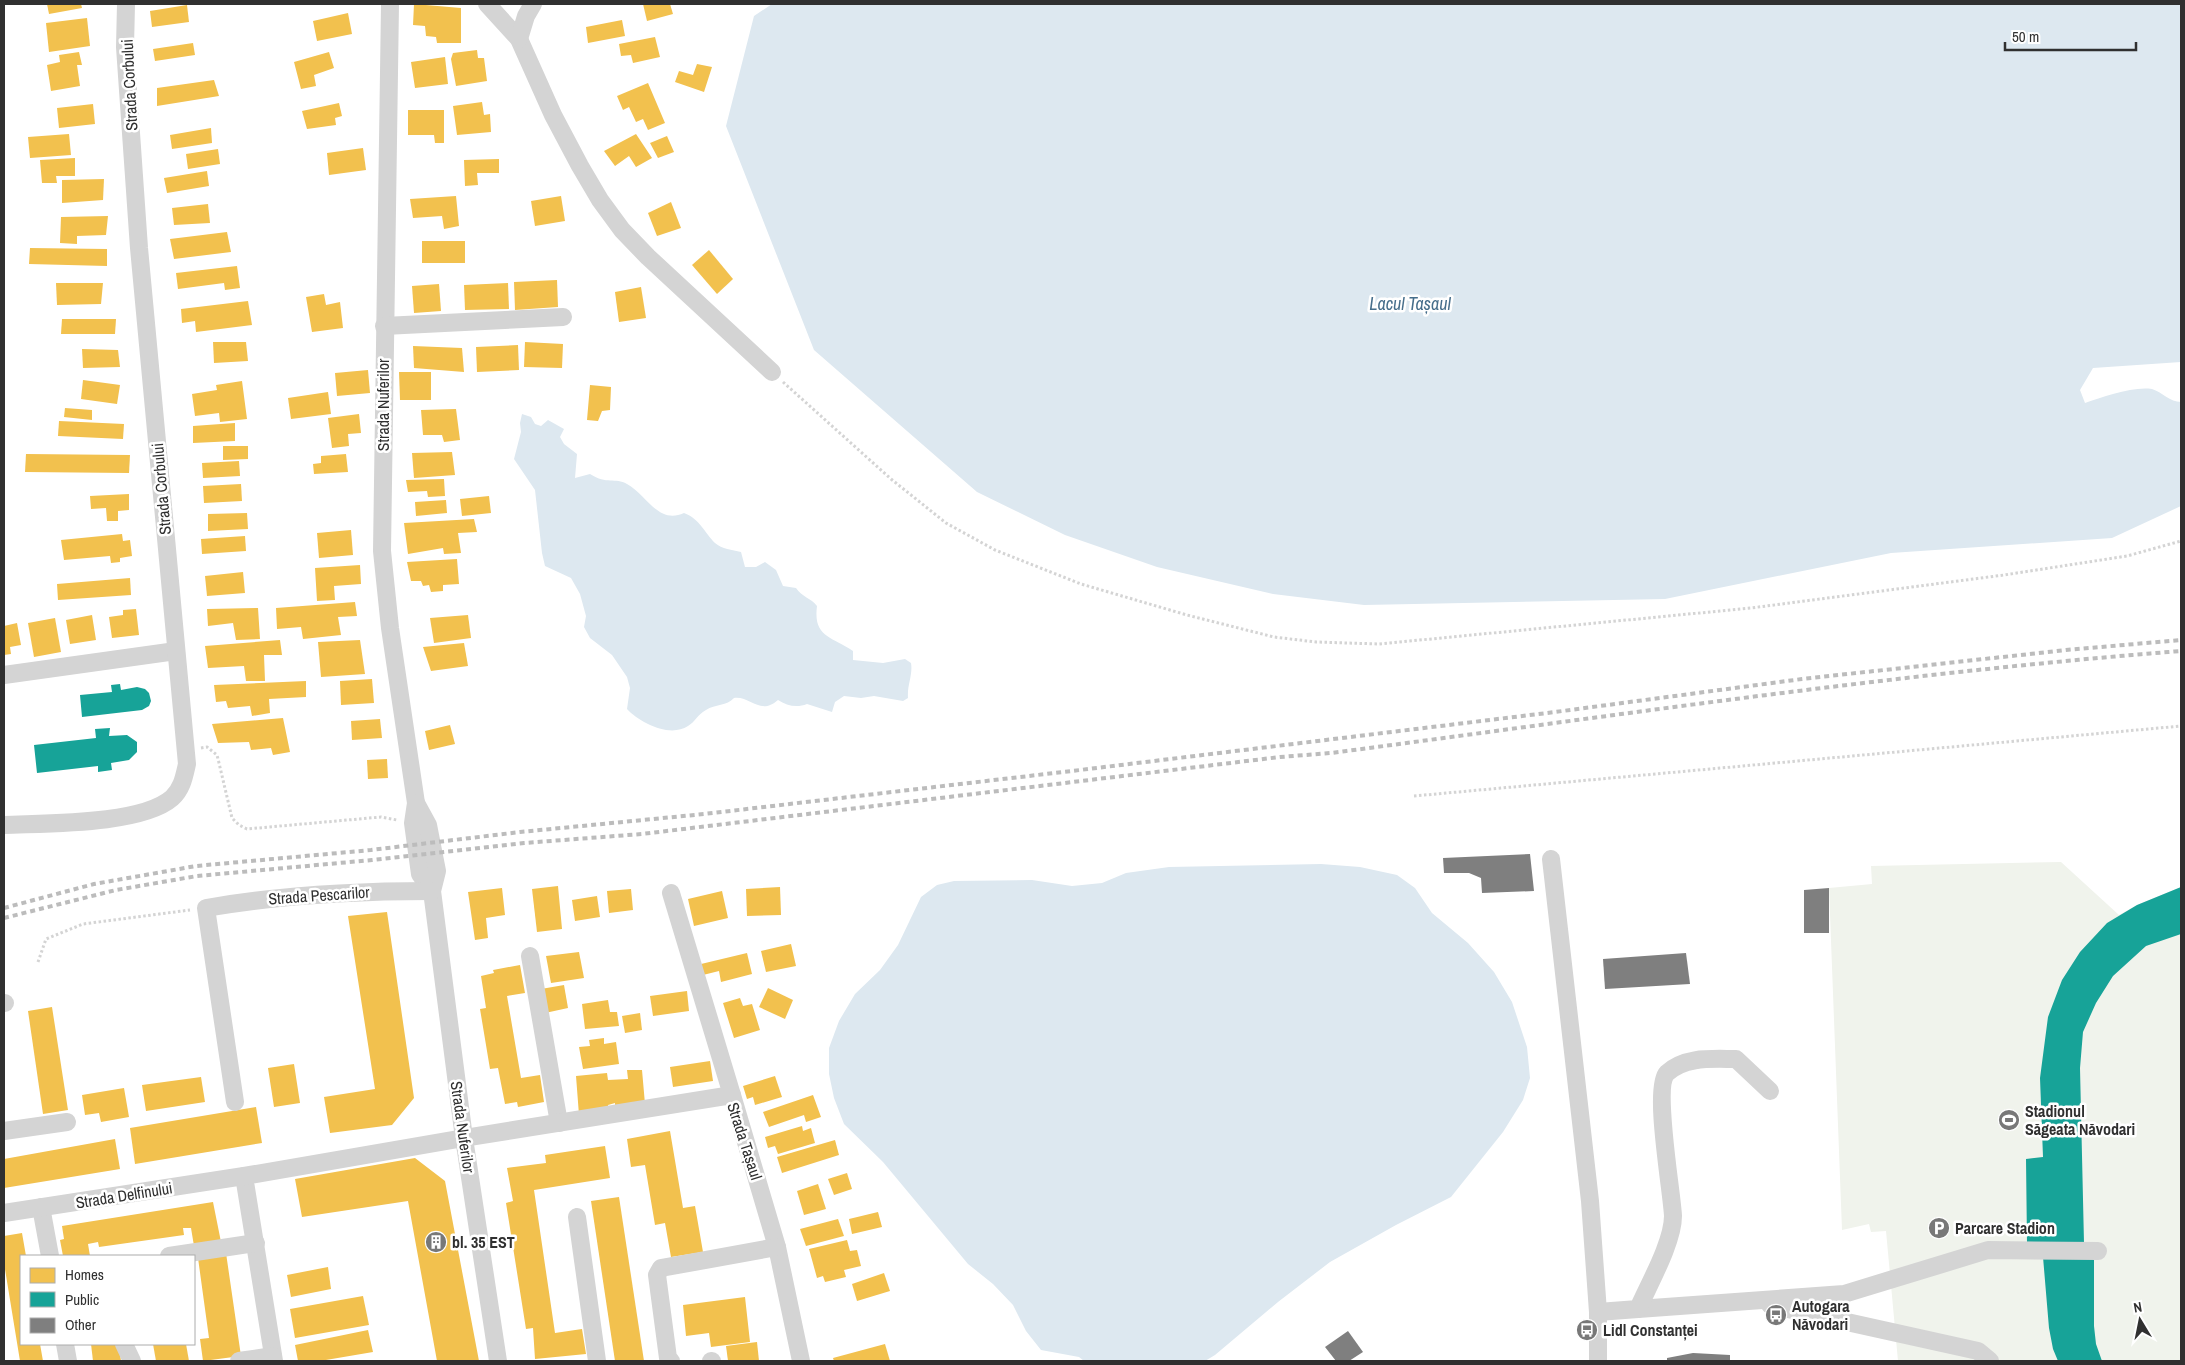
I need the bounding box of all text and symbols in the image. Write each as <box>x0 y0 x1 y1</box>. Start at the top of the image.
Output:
scale bar <box>2005 20 2136 52</box>
text: 50 m <box>2012 26 2039 47</box>
street label: Strada Corbului <box>116 39 142 131</box>
water label: Lacul Tașaul <box>1369 291 1451 316</box>
street label: Strada Nuferilor <box>372 358 394 451</box>
street label: Strada Corbului <box>146 442 176 536</box>
street label: Strada Pescarilor <box>268 880 371 910</box>
street label: Strada Nuferilor <box>446 1080 480 1175</box>
street label: Strada Tașaul <box>722 1099 768 1183</box>
place label: Stadionul Săgeata Năvodari <box>2025 1100 2135 1140</box>
sports icon: Stadionul Săgeata Năvodari <box>1997 1108 2021 1132</box>
street label: Strada Delfinului <box>74 1176 174 1214</box>
parking icon: Parcare Stadion <box>1927 1216 1951 1240</box>
place label: Parcare Stadion <box>1955 1217 2055 1239</box>
building icon: bl. 35 EST <box>424 1230 448 1254</box>
place label: bl. 35 EST <box>452 1231 515 1253</box>
legend <box>20 1255 195 1345</box>
text: Homes <box>65 1264 104 1285</box>
text: Public <box>65 1289 99 1310</box>
place label: Autogara Năvodari <box>1792 1295 1850 1335</box>
north arrow <box>2115 1295 2165 1345</box>
text: N <box>2132 1298 2143 1317</box>
bus stop icon: Autogara Năvodari <box>1764 1303 1788 1327</box>
text: Other <box>65 1314 96 1335</box>
bus stop icon: Lidl Constanței <box>1575 1318 1599 1342</box>
place label: Lidl Constanței <box>1603 1319 1698 1341</box>

